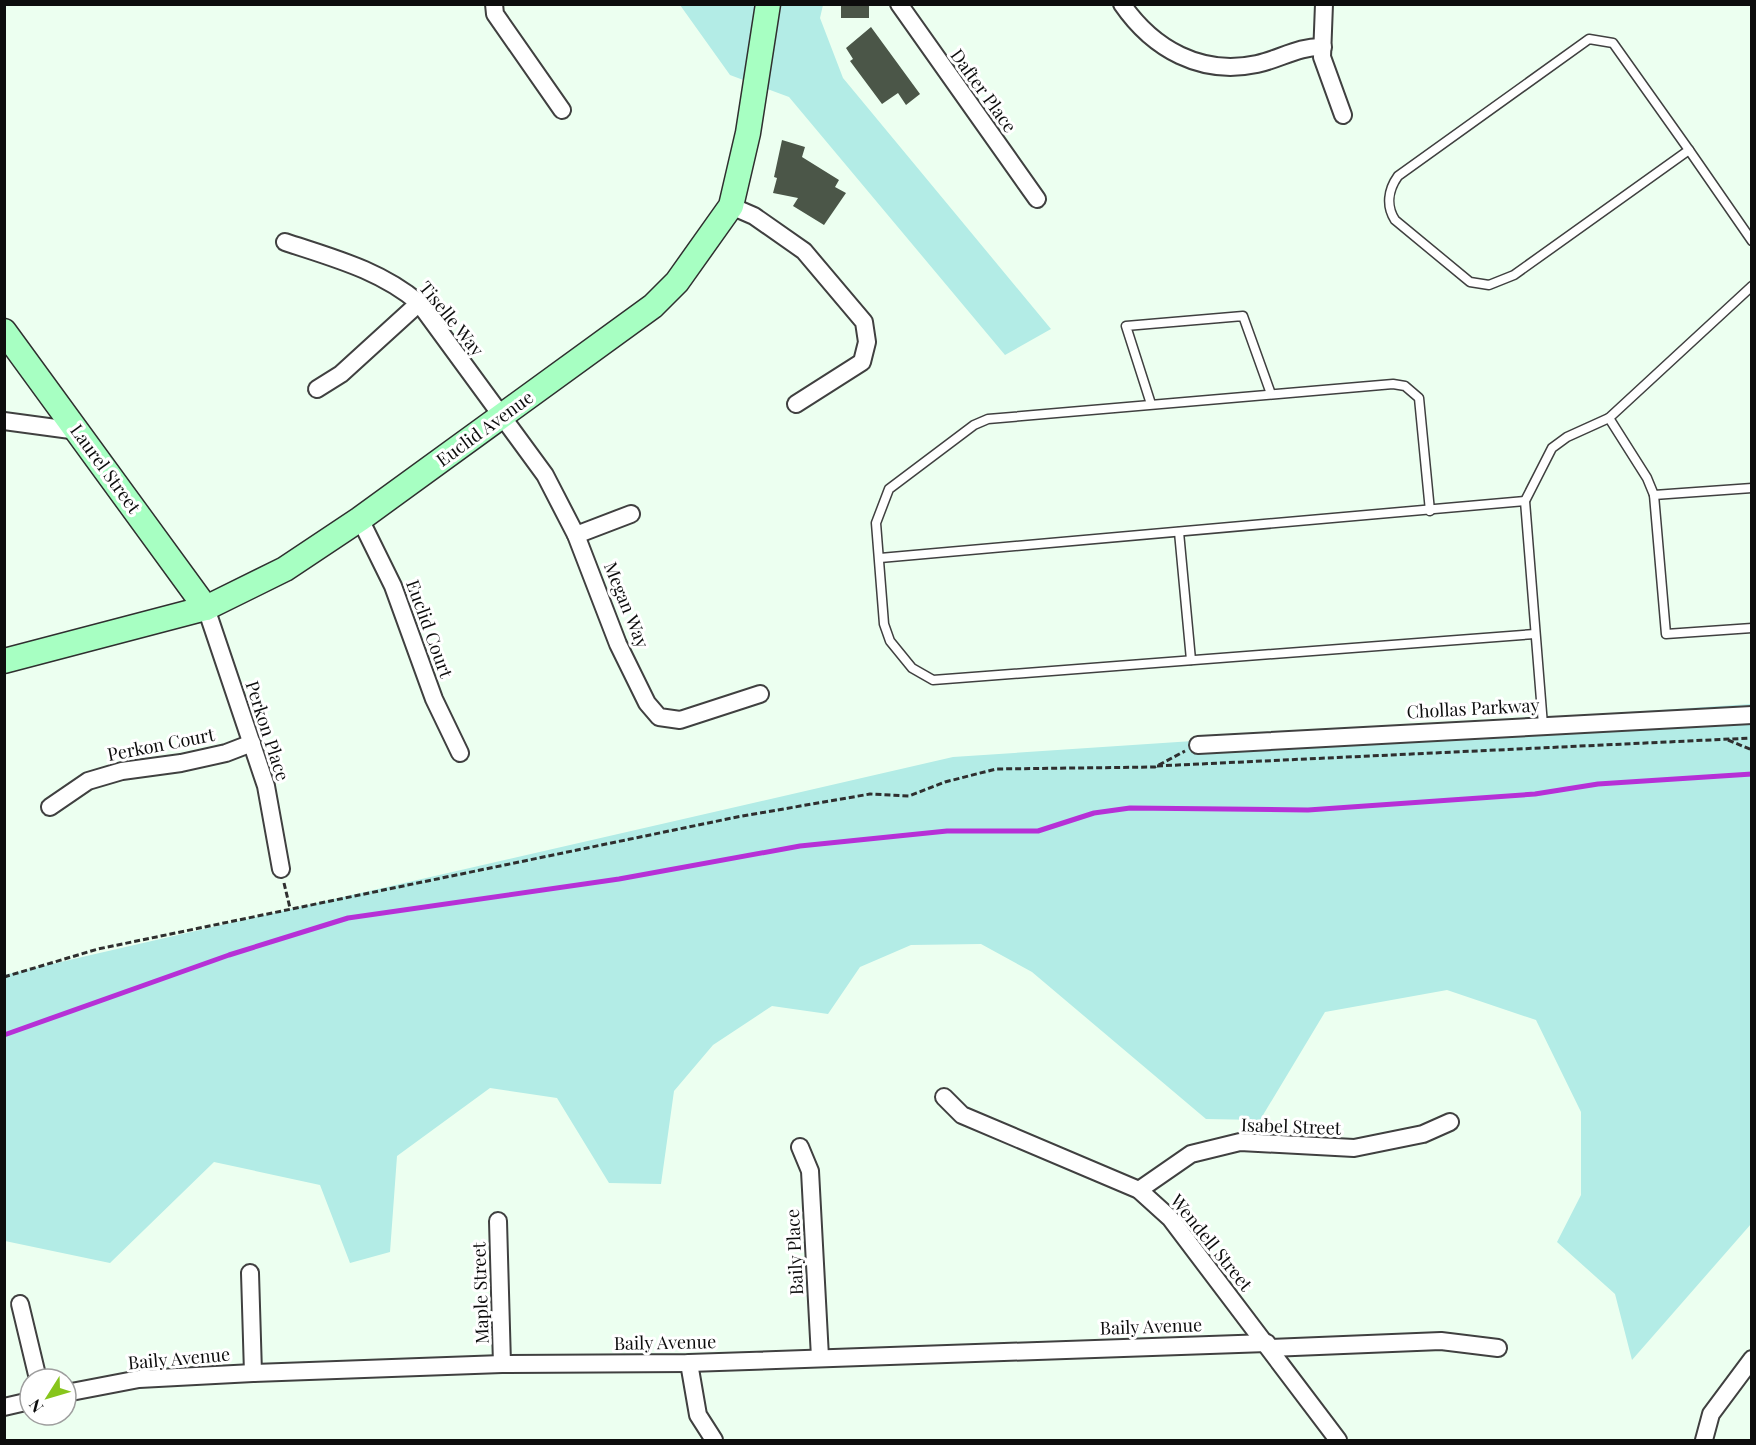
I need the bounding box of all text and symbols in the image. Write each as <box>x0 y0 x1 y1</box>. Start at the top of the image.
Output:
street label: Dafter Place <box>945 44 1022 137</box>
street label: Tiselle Way <box>414 276 489 361</box>
street label: Euclid Avenue <box>431 385 538 471</box>
street label: Laurel Street <box>65 419 147 518</box>
street label: Megan Way <box>599 558 655 651</box>
street label: Euclid Court <box>401 576 459 682</box>
street label: Perkon Place <box>240 678 295 784</box>
street label: Chollas Parkway <box>1406 693 1540 723</box>
street label: Perkon Court <box>105 722 217 766</box>
street label: Isabel Street <box>1241 1112 1342 1140</box>
street label: Wendell Street <box>1165 1188 1258 1296</box>
street label: Baily Place <box>780 1208 808 1296</box>
street label: Maple Street <box>466 1241 494 1344</box>
street label: Baily Avenue <box>1099 1312 1203 1340</box>
street label: Baily Avenue <box>614 1329 716 1355</box>
street label: Baily Avenue <box>127 1342 231 1374</box>
north arrow <box>18 1367 78 1427</box>
text: N <box>23 1395 47 1417</box>

